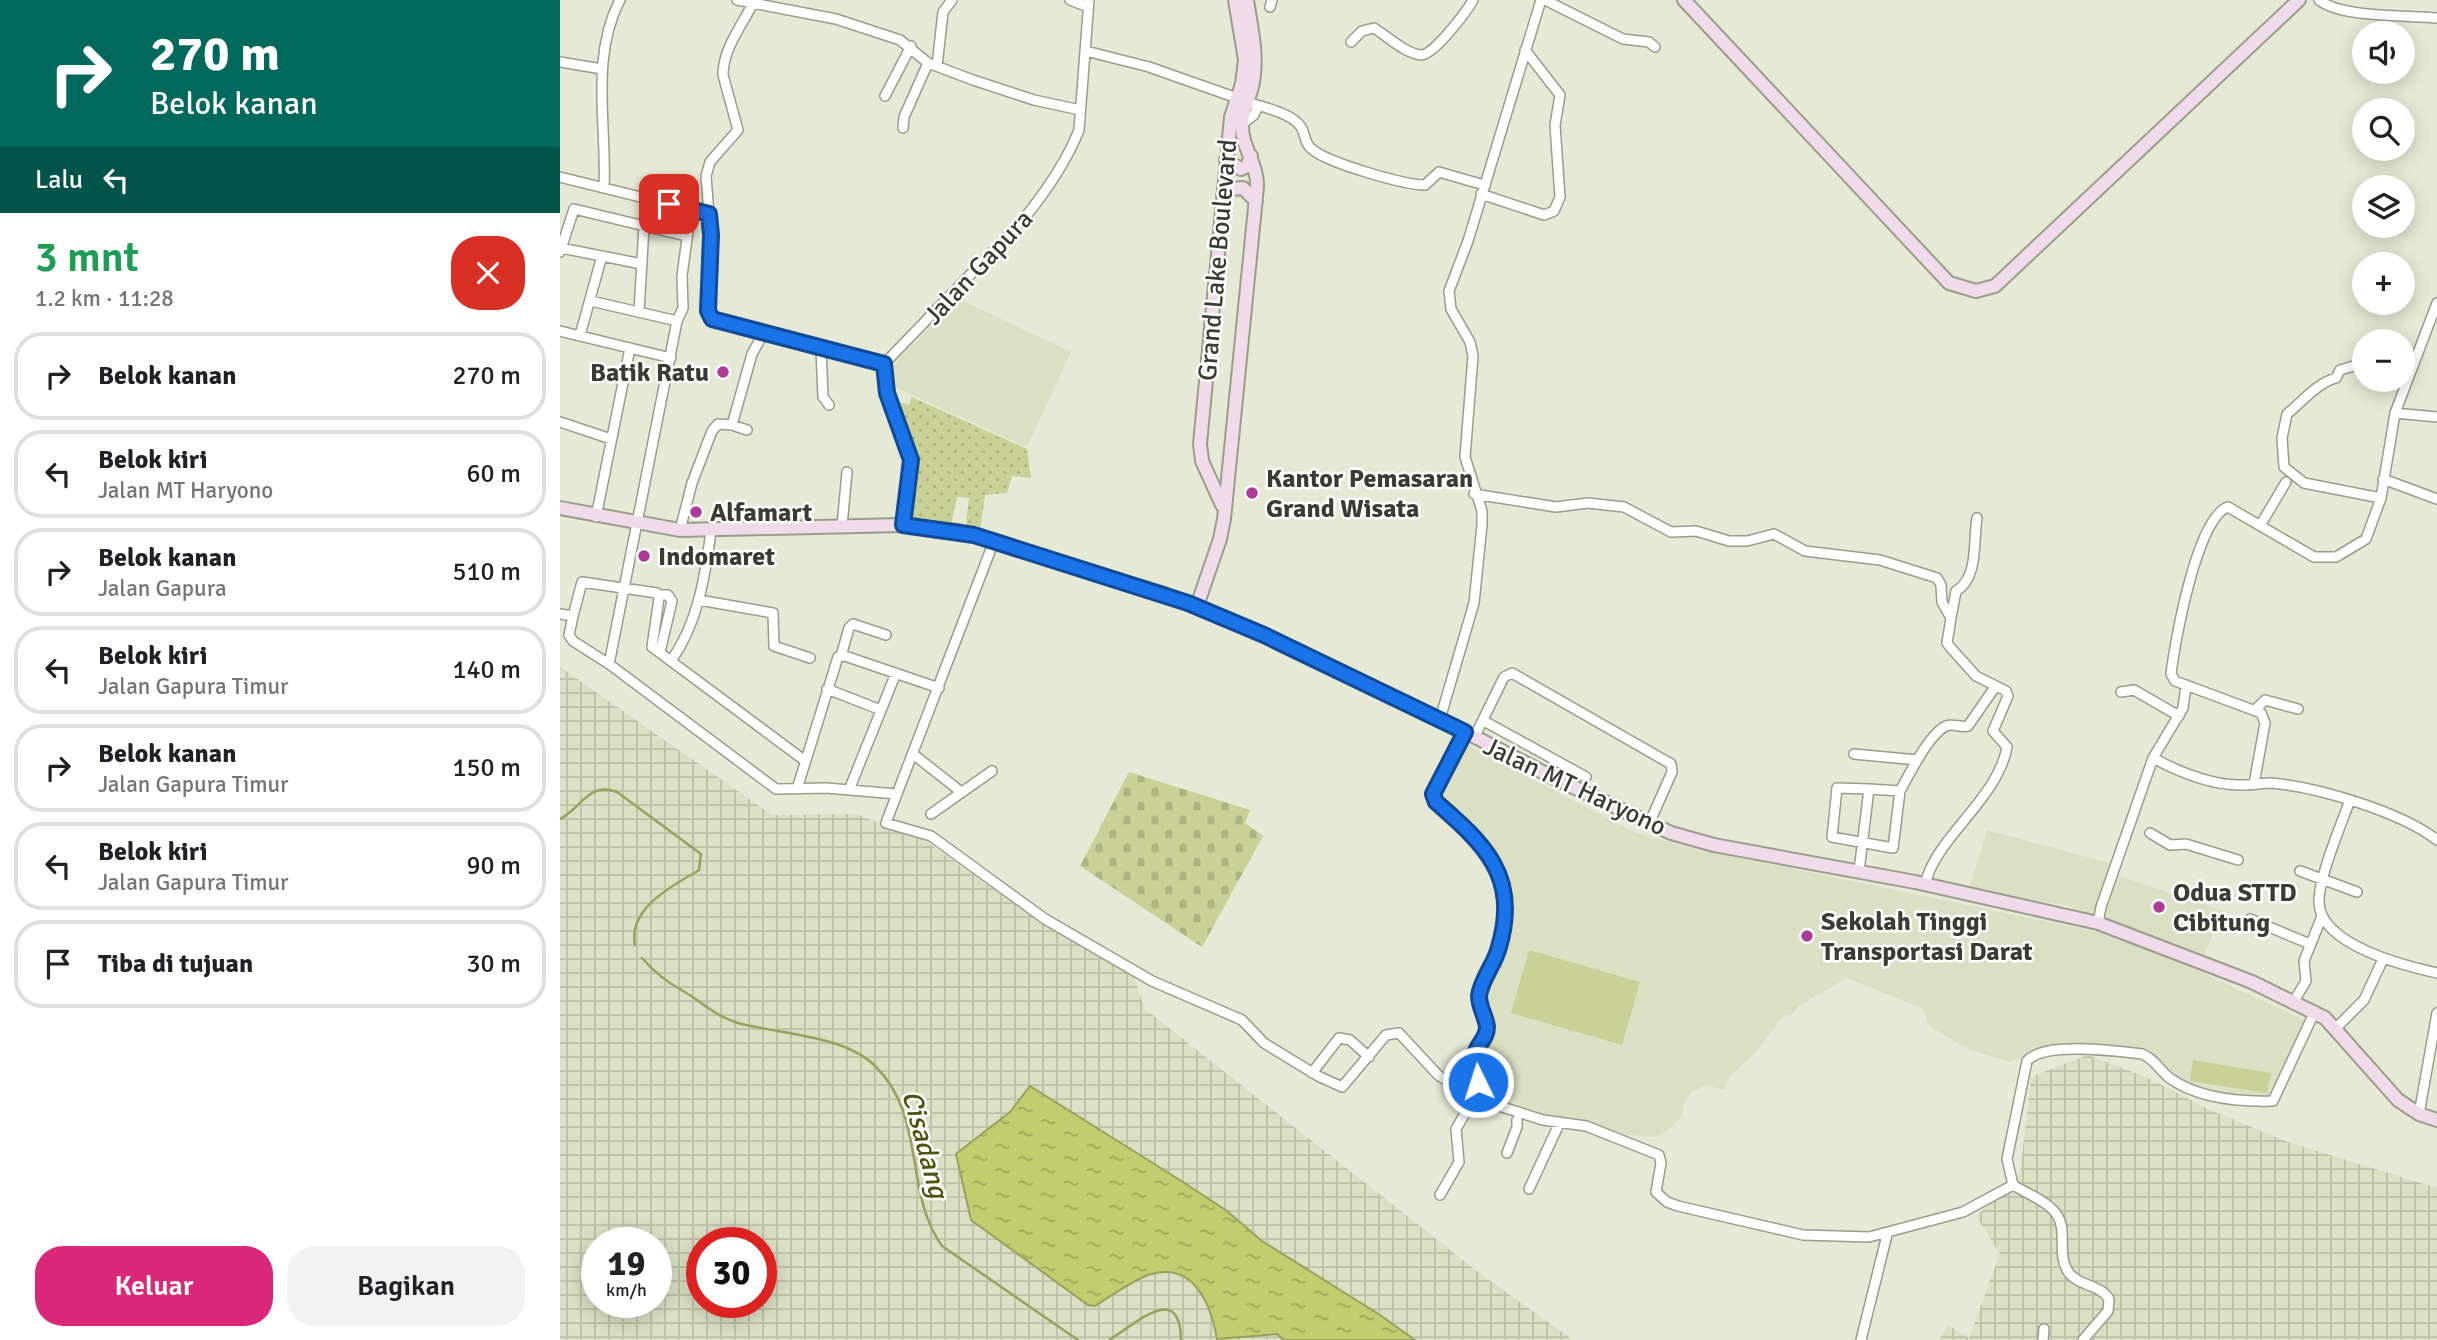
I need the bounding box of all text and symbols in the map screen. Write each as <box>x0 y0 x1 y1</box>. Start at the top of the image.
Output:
map controls <box>2352 21 2415 392</box>
button: sound <box>2352 21 2415 84</box>
text: 270 m <box>150 24 280 84</box>
icon: right <box>35 28 126 119</box>
text: Belok kanan <box>150 84 318 123</box>
button: search <box>2352 98 2415 161</box>
street label: Grand Lake Boulevard <box>1191 138 1244 382</box>
icon: left <box>97 161 135 199</box>
text: Lalu <box>35 164 83 196</box>
pin <box>639 174 699 234</box>
button: layers <box>2352 175 2415 238</box>
icon: arrive <box>650 185 688 223</box>
street label: Jalan Gapura <box>917 204 1040 332</box>
text: 3 mnt <box>35 232 139 283</box>
button: close <box>451 236 525 310</box>
button: + <box>2352 252 2415 315</box>
text: 1.2 km · 11:28 <box>35 284 174 313</box>
button: − <box>2352 329 2415 392</box>
icon: right <box>39 357 77 395</box>
place label: Batik Ratu <box>590 357 709 389</box>
text: Belok kanan <box>98 360 236 392</box>
text: 270 m <box>452 360 521 392</box>
marker: Batik Ratu <box>715 364 731 380</box>
text: Belok kiri <box>98 444 207 476</box>
icon: left <box>39 455 77 493</box>
text: 60 m <box>466 458 521 490</box>
place label: Kantor Pemasaran Grand Wisata <box>1266 463 1473 525</box>
text: Jalan MT Haryono <box>98 476 273 505</box>
marker: Kantor Pemasaran Grand Wisata <box>1244 485 1260 501</box>
place label: Alfamart <box>710 497 813 529</box>
marker: Alfamart <box>688 504 704 520</box>
place label: Indomaret <box>658 541 775 573</box>
text: Belok kanan <box>98 542 236 574</box>
marker: Indomaret <box>636 548 652 564</box>
icon: right <box>39 553 77 591</box>
text: 510 m <box>452 556 521 588</box>
text: Jalan Gapura <box>98 574 227 603</box>
text: Belok kiri <box>98 640 207 672</box>
icon: left <box>39 651 77 689</box>
text: 140 m <box>452 654 521 686</box>
text: Jalan Gapura Timur <box>98 672 289 701</box>
street label: Jalan MT Haryono <box>1478 731 1671 843</box>
text: Belok kanan <box>98 738 236 770</box>
icon: right <box>39 749 77 787</box>
text: 150 m <box>452 752 521 784</box>
text: Jalan Gapura Timur <box>98 770 289 799</box>
text: Belok kiri <box>98 836 207 868</box>
icon: left <box>39 847 77 885</box>
text: 90 m <box>466 850 521 882</box>
text: Jalan Gapura Timur <box>98 868 289 897</box>
place label: Odua STTD Cibitung <box>2173 877 2297 939</box>
marker: Odua STTD Cibitung <box>2151 899 2167 915</box>
place label: Sekolah Tinggi Transportasi Darat <box>1821 906 2033 968</box>
marker: Sekolah Tinggi Transportasi Darat <box>1799 928 1815 944</box>
icon: arrive <box>39 945 77 983</box>
text: Tiba di tujuan <box>98 948 253 980</box>
text: 30 m <box>466 948 521 980</box>
position arrow <box>1441 1045 1515 1119</box>
water label: Cisadang <box>894 1087 956 1204</box>
speed limit sign: 30 <box>686 1227 777 1318</box>
text: 19 <box>608 1242 645 1285</box>
button: Keluar <box>35 1246 273 1326</box>
button: Bagikan <box>287 1246 525 1326</box>
text: km/h <box>606 1279 647 1301</box>

